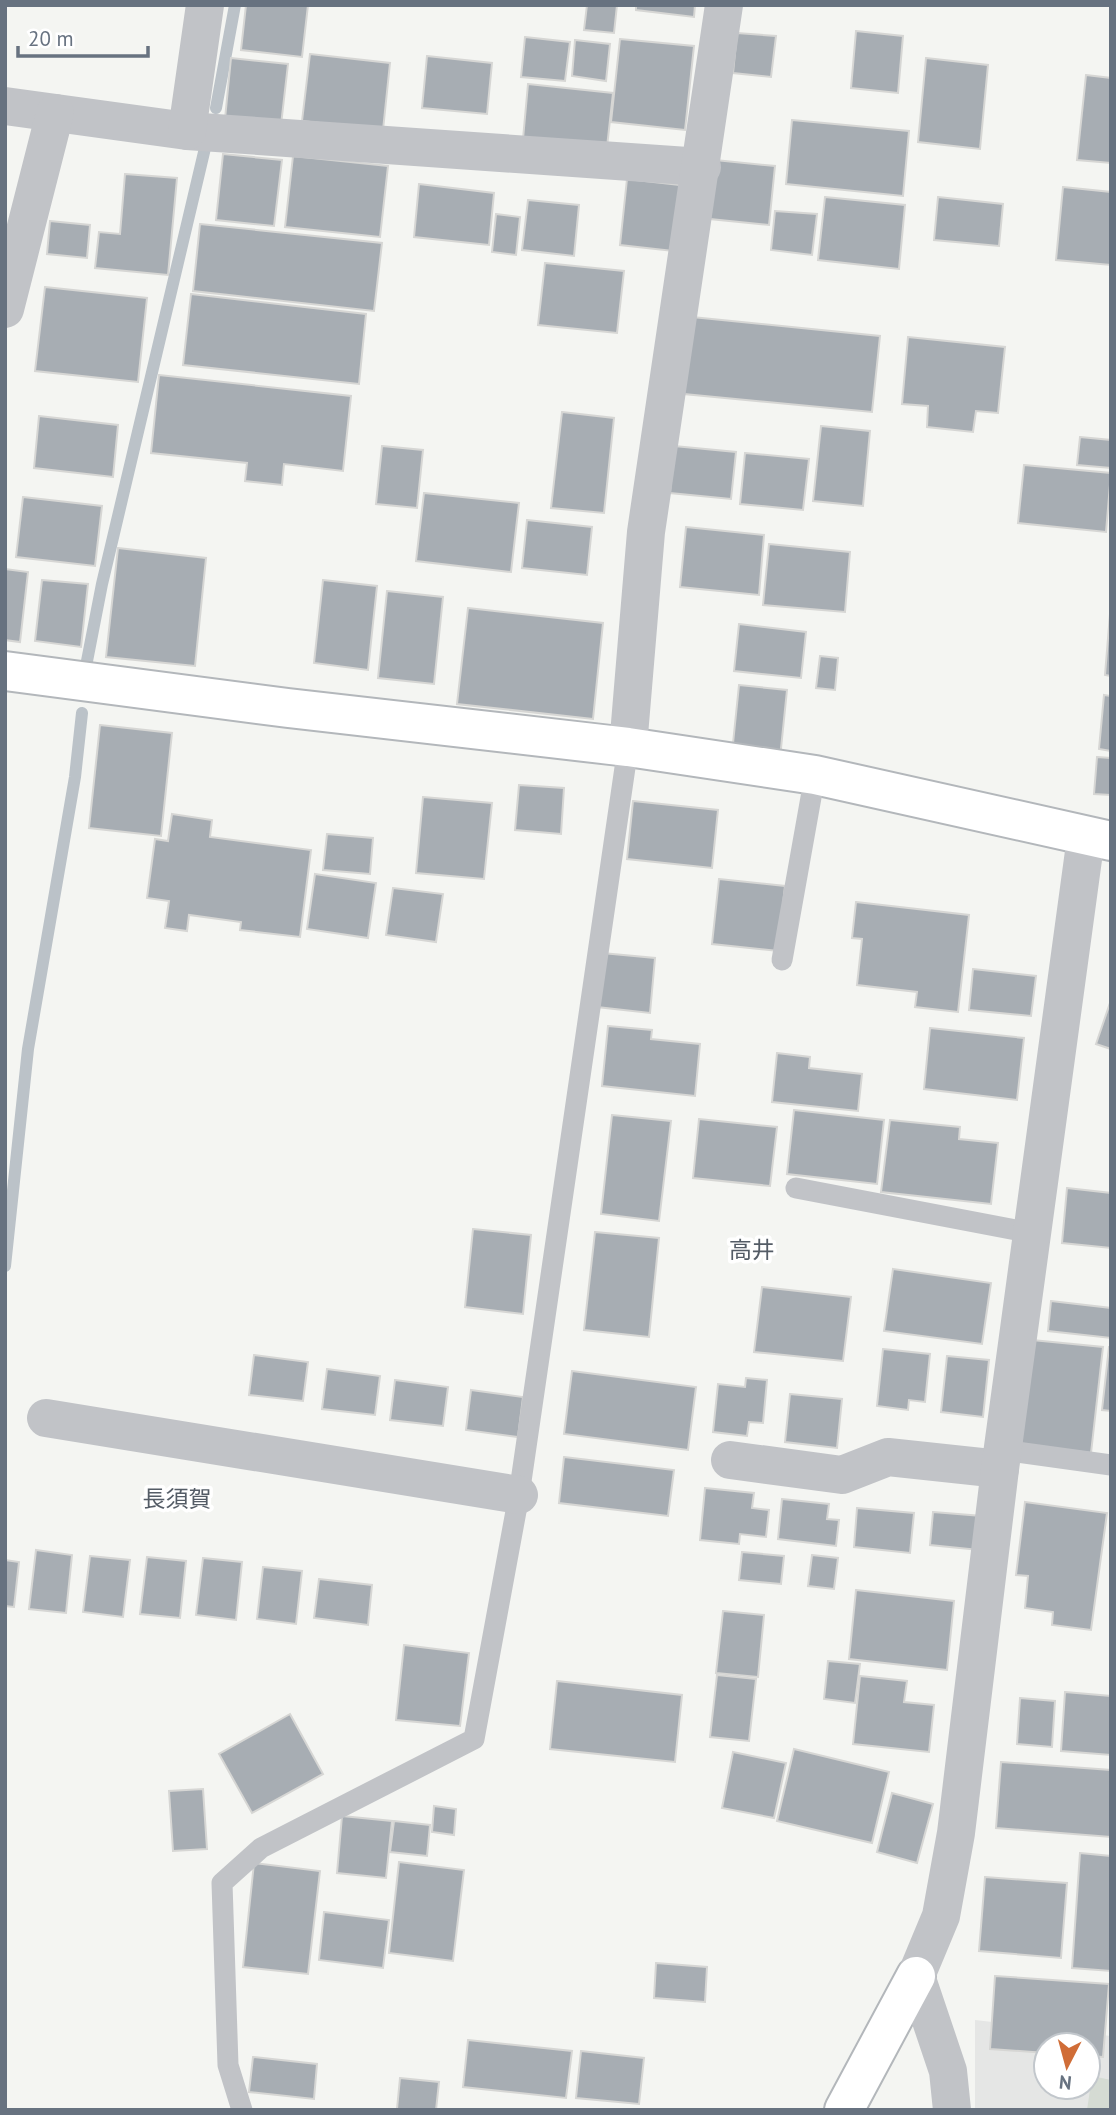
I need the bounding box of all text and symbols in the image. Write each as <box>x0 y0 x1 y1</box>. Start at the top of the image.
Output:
scale bar <box>18 14 147 58</box>
text: 20 m <box>28 25 74 52</box>
district label: 高井 <box>729 1235 775 1264</box>
district label: 長須賀 <box>143 1484 212 1513</box>
north arrow <box>1032 2031 1102 2101</box>
text: N <box>1058 2070 1073 2095</box>

